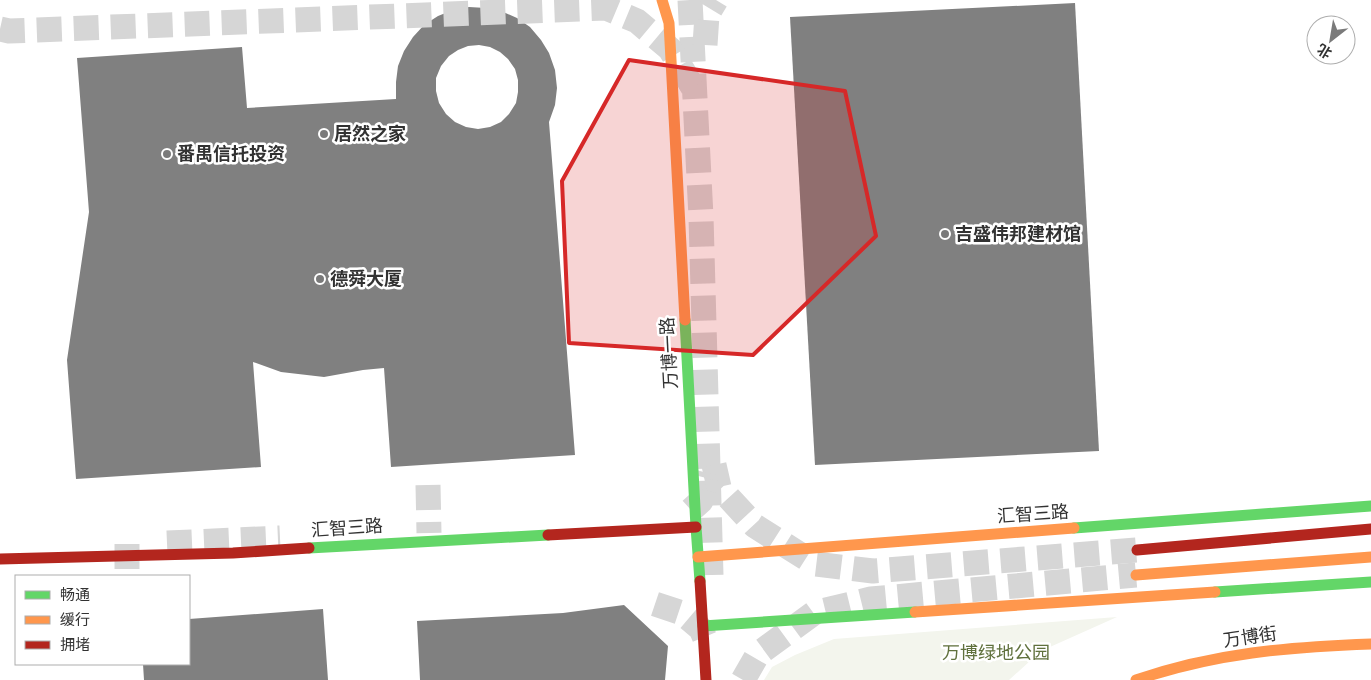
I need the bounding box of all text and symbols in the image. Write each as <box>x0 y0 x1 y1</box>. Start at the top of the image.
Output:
north arrow <box>1306 15 1356 65</box>
text: 北 <box>1314 41 1334 62</box>
place label: 居然之家 <box>334 122 406 144</box>
marker: 居然之家 <box>318 128 330 140</box>
place label: 番禺信托投资 <box>177 142 285 164</box>
marker: 番禺信托投资 <box>161 148 173 160</box>
place label: 吉盛伟邦建材馆 <box>955 222 1081 244</box>
marker: 吉盛伟邦建材馆 <box>939 228 951 240</box>
place label: 德舜大厦 <box>330 267 402 289</box>
marker: 德舜大厦 <box>314 273 326 285</box>
street label: 万博一路 <box>655 317 681 390</box>
street label: 汇智三路 <box>996 500 1070 526</box>
street label: 汇智三路 <box>310 514 384 540</box>
legend <box>15 575 190 665</box>
text: 畅通 <box>60 585 90 603</box>
text: 缓行 <box>60 610 90 628</box>
street label: 万博街 <box>1222 621 1278 651</box>
text: 拥堵 <box>60 635 90 653</box>
park label: 万博绿地公园 <box>942 641 1050 663</box>

